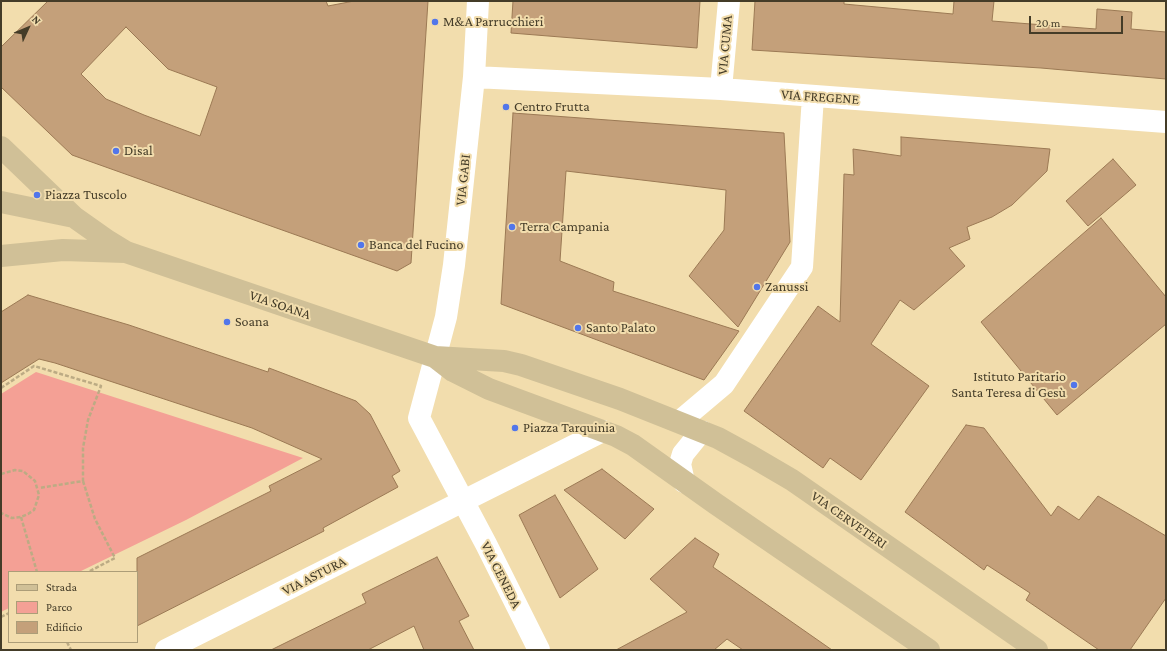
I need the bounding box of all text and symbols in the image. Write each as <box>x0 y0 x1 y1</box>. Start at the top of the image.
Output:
north arrow <box>8 8 48 48</box>
scale bar <box>1031 8 1125 34</box>
text: N <box>30 13 44 27</box>
place label: M&A Parrucchieri <box>443 14 543 30</box>
street label: VIA CUMA <box>714 15 736 75</box>
text: 20 m <box>1036 16 1060 30</box>
marker: M&A Parrucchieri <box>430 17 440 27</box>
street label: VIA FREGENE <box>780 86 860 108</box>
place label: Centro Frutta <box>514 99 590 115</box>
marker: Centro Frutta <box>501 102 511 112</box>
place label: Disal <box>124 143 153 159</box>
marker: Disal <box>111 146 121 156</box>
street label: VIA GABI <box>452 153 474 207</box>
place label: Piazza Tuscolo <box>45 187 127 203</box>
marker: Piazza Tuscolo <box>32 190 42 200</box>
place label: Terra Campania <box>520 219 609 235</box>
marker: Terra Campania <box>507 222 517 232</box>
place label: Banca del Fucino <box>369 237 463 253</box>
marker: Banca del Fucino <box>356 240 366 250</box>
place label: Zanussi <box>765 279 808 295</box>
marker: Zanussi <box>752 282 762 292</box>
street label: VIA SOANA <box>247 287 313 323</box>
place label: Soana <box>235 314 269 330</box>
marker: Soana <box>222 317 232 327</box>
place label: Santo Palato <box>586 320 656 336</box>
marker: Santo Palato <box>573 323 583 333</box>
place label: Istituto Paritario Santa Teresa di Gesù <box>952 369 1066 402</box>
marker: Istituto Paritario Santa Teresa di Gesù <box>1069 380 1079 390</box>
place label: Piazza Tarquinia <box>523 420 615 436</box>
marker: Piazza Tarquinia <box>510 423 520 433</box>
street label: VIA CERVETERI <box>808 488 890 552</box>
street label: VIA CENEDA <box>477 539 525 611</box>
street label: VIA ASTURA <box>279 553 349 599</box>
legend <box>8 571 138 643</box>
text: Strada <box>46 580 77 594</box>
text: Parco <box>46 600 72 614</box>
text: Edificio <box>46 620 82 634</box>

